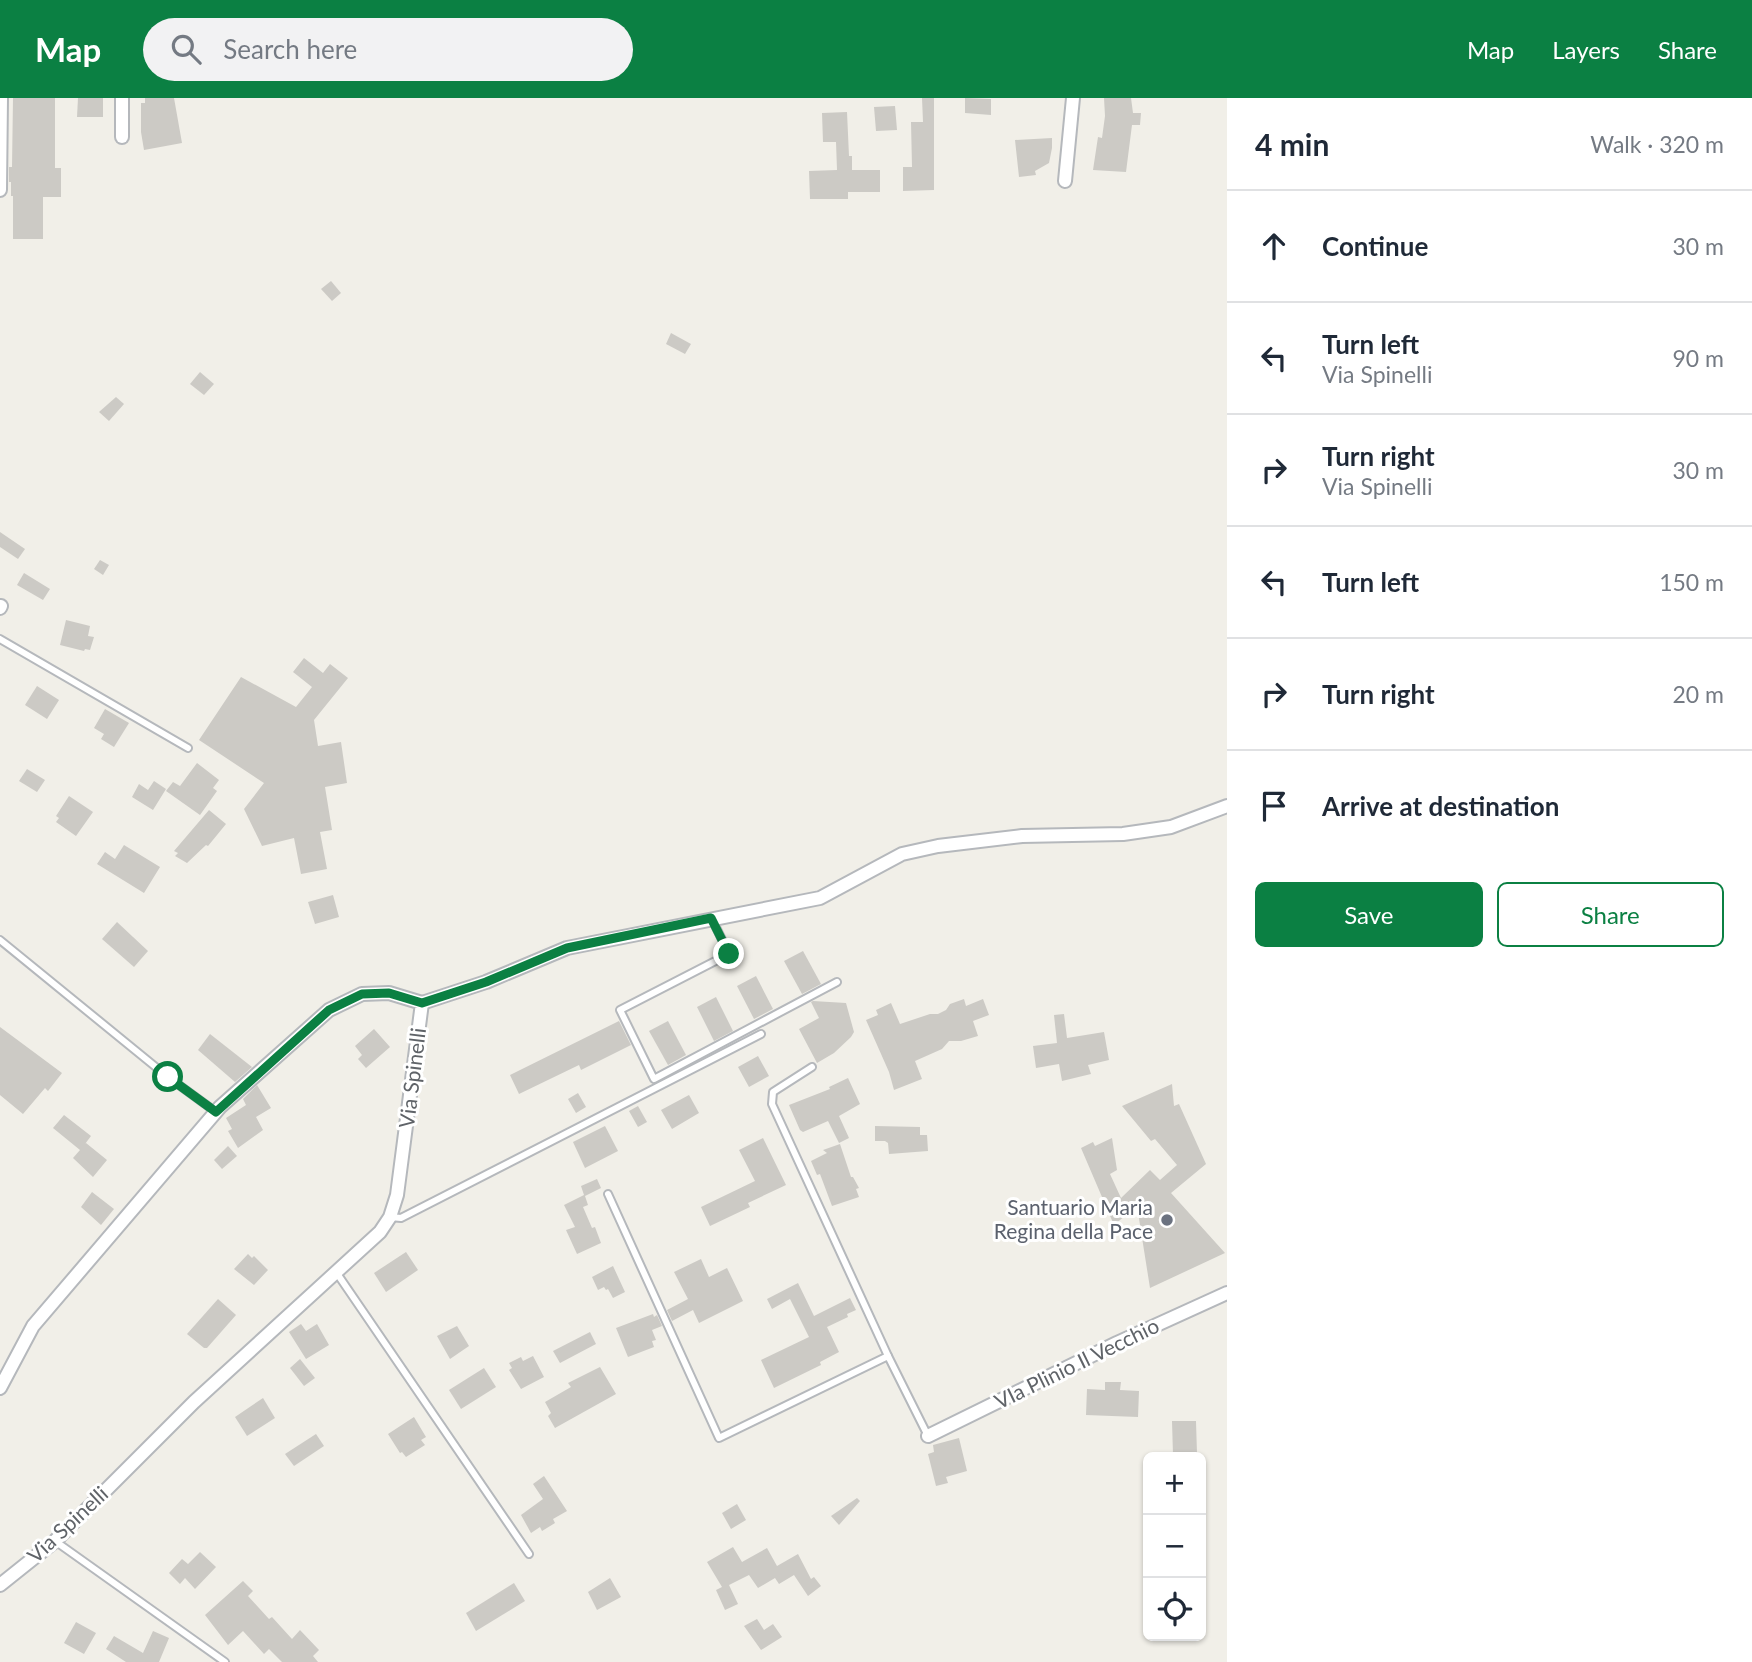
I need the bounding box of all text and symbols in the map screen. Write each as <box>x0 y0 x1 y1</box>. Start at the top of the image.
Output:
search box <box>143 18 633 81</box>
text: Map <box>35 29 101 69</box>
icon: search <box>167 30 205 68</box>
text: Search here <box>223 33 357 65</box>
text: Map <box>1467 35 1514 64</box>
text: Layers <box>1552 35 1620 64</box>
text: Share <box>1658 35 1717 64</box>
text: 4 min <box>1255 126 1329 162</box>
text: Walk · 320 m <box>1590 130 1724 158</box>
icon: ahead <box>1255 227 1293 265</box>
text: Continue <box>1322 230 1428 262</box>
text: 30 m <box>1673 232 1724 260</box>
text: Turn left <box>1322 328 1419 360</box>
icon: left <box>1255 339 1293 377</box>
text: 90 m <box>1673 344 1724 372</box>
text: Via Spinelli <box>1322 360 1432 388</box>
text: Turn right <box>1322 440 1435 472</box>
icon: right <box>1255 451 1293 489</box>
text: 30 m <box>1673 456 1724 484</box>
text: Via Spinelli <box>1322 472 1432 500</box>
icon: left <box>1255 563 1293 601</box>
text: Turn left <box>1322 566 1419 598</box>
text: 150 m <box>1659 568 1724 596</box>
icon: right <box>1255 675 1293 713</box>
text: Turn right <box>1322 678 1435 710</box>
text: 20 m <box>1673 680 1724 708</box>
icon: arrive <box>1255 787 1293 825</box>
text: Arrive at destination <box>1322 790 1559 822</box>
button: Save <box>1255 882 1483 947</box>
button: Share <box>1497 882 1724 947</box>
route end <box>713 938 744 969</box>
street label: Via Spinelli <box>393 1026 430 1129</box>
route start <box>152 1061 183 1092</box>
place label: Santuario Maria Regina della Pace <box>994 1194 1153 1243</box>
marker: Santuario Maria Regina della Pace <box>1159 1212 1175 1228</box>
street label: VIa Plinio Il Vecchio <box>990 1312 1163 1413</box>
map controls <box>1143 1452 1206 1641</box>
button: + <box>1143 1452 1206 1515</box>
street label: Via Spinelli <box>22 1480 112 1567</box>
button: − <box>1143 1515 1206 1578</box>
button: locate <box>1143 1578 1206 1641</box>

